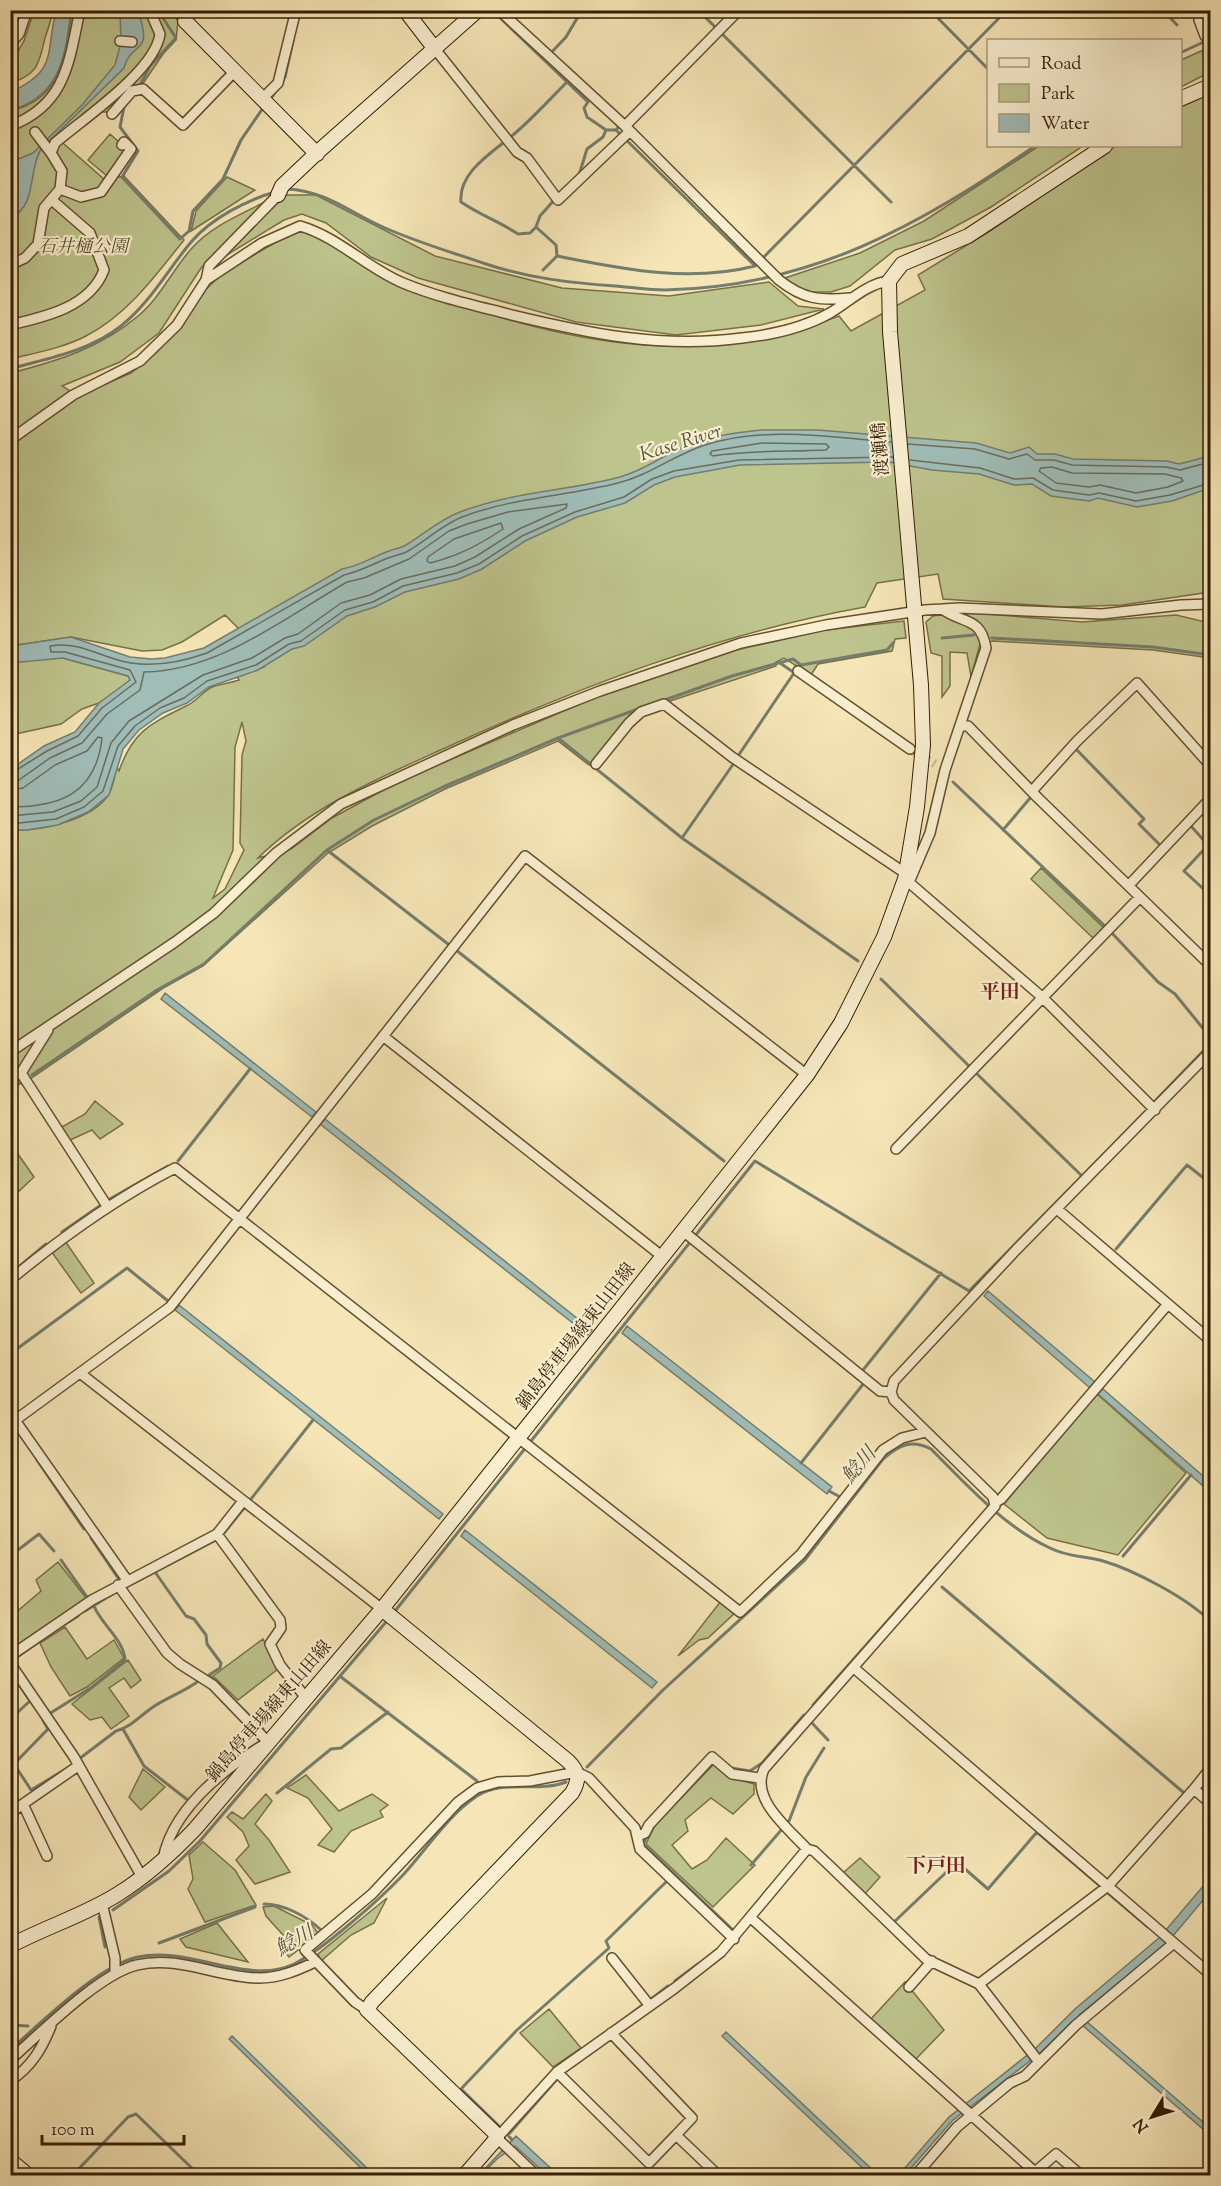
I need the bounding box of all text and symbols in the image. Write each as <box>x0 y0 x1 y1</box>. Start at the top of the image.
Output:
legend <box>987 39 1182 147</box>
text: Road <box>1041 52 1081 78</box>
text: Park <box>1041 82 1076 108</box>
text: Water <box>1041 112 1090 138</box>
park label: 石井樋公園 <box>38 235 131 261</box>
water label: Kase River <box>636 418 726 470</box>
street label: 渡瀬橋 <box>867 421 897 477</box>
district label: 平田 <box>980 979 1020 1008</box>
street label: 鍋島停車場線東山田線 <box>511 1258 643 1416</box>
water label: 鯰川 <box>836 1440 885 1491</box>
street label: 鍋島停車場線東山田線 <box>201 1636 339 1788</box>
district label: 下戸田 <box>906 1853 966 1882</box>
water label: 鯰川 <box>270 1919 321 1964</box>
north arrow <box>1122 2087 1182 2147</box>
scale bar <box>42 2108 184 2146</box>
text: N <box>1129 2112 1155 2137</box>
text: 100 m <box>51 2118 95 2144</box>

